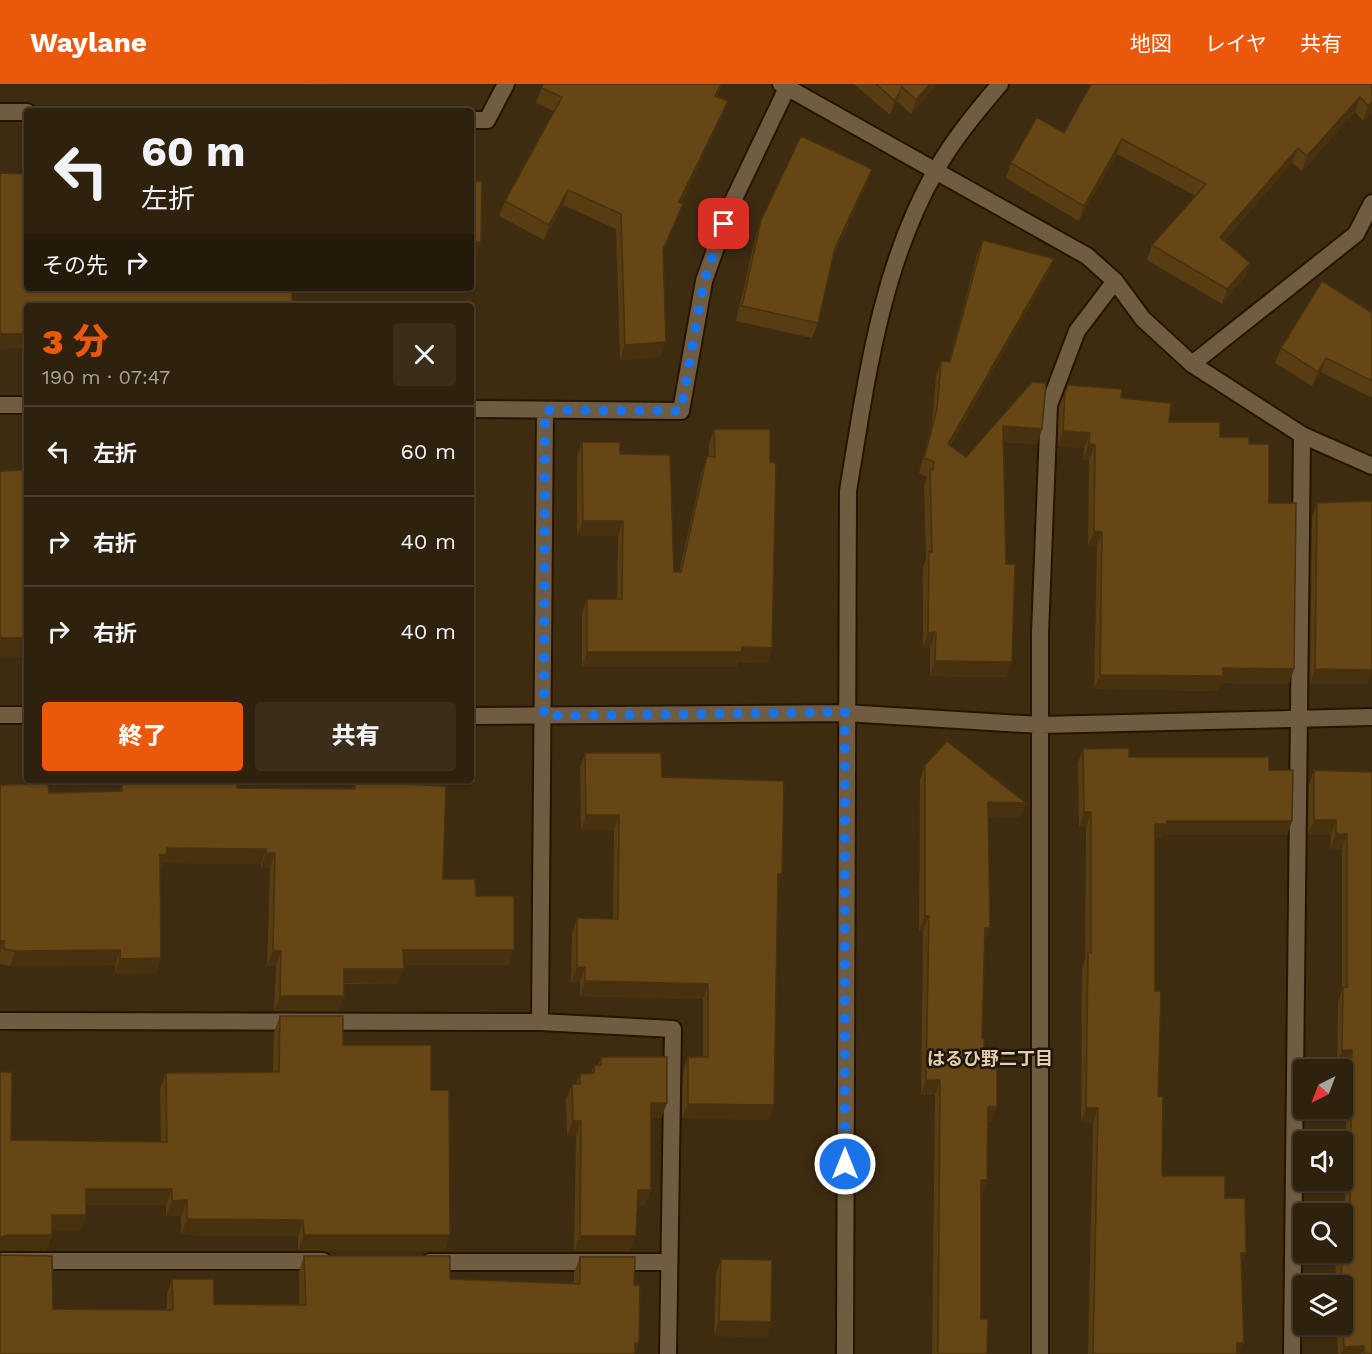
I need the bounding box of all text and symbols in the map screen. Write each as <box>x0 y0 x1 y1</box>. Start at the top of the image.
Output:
text: Waylane <box>30 26 147 59</box>
text: 地図 <box>1130 31 1172 56</box>
text: レイヤ <box>1205 31 1267 56</box>
text: 共有 <box>1300 31 1342 56</box>
text: 60 m <box>141 127 245 176</box>
icon: left <box>42 132 120 210</box>
text: 左折 <box>141 183 195 215</box>
pin <box>698 198 749 249</box>
icon: arrive <box>707 207 740 240</box>
icon: right <box>120 246 153 279</box>
text: その先 <box>42 253 108 278</box>
text: 3 分 <box>42 321 109 363</box>
button: close <box>393 323 456 386</box>
text: 190 m · 07:47 <box>42 365 170 389</box>
icon: left <box>42 435 75 468</box>
text: 60 m <box>400 439 456 464</box>
text: 左折 <box>93 441 137 466</box>
icon: right <box>42 525 75 558</box>
text: 40 m <box>400 529 456 554</box>
text: 右折 <box>93 531 137 556</box>
icon: right <box>42 615 75 648</box>
text: 40 m <box>400 619 456 644</box>
text: 右折 <box>93 621 137 646</box>
button: 終了 <box>42 702 243 771</box>
button: 共有 <box>255 702 456 771</box>
district label: はるひ野二丁目 <box>927 1048 1053 1069</box>
north arrow <box>1293 1059 1353 1119</box>
map controls <box>1293 1059 1353 1335</box>
button: sound <box>1293 1131 1353 1191</box>
position arrow <box>813 1132 877 1196</box>
button: search <box>1293 1203 1353 1263</box>
button: layers <box>1293 1275 1353 1335</box>

